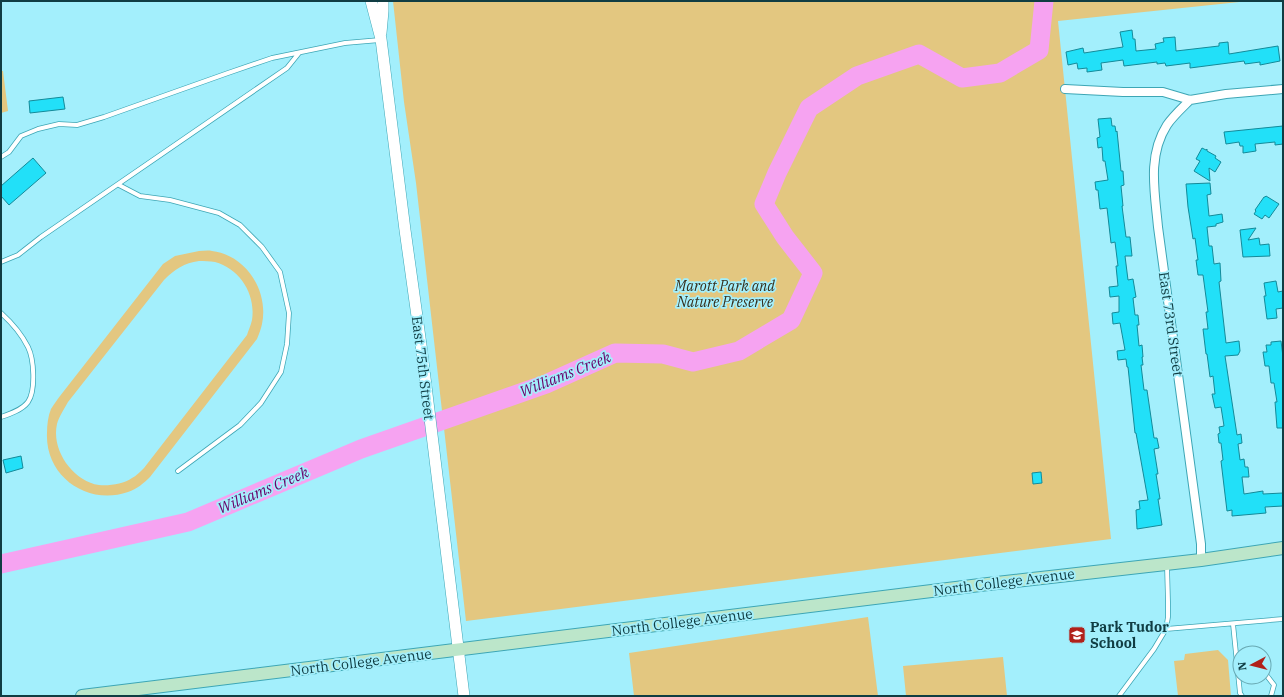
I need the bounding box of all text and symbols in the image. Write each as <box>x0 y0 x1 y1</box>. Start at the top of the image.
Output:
street label: East 73rd Street <box>1155 270 1187 378</box>
park label: Marott Park and Nature Preserve <box>674 277 775 311</box>
street label: East 75th Street <box>408 315 438 421</box>
water label: Williams Creek <box>517 347 613 401</box>
water label: Williams Creek <box>215 462 311 518</box>
street label: North College Avenue <box>932 564 1076 600</box>
street label: North College Avenue <box>610 604 754 640</box>
place label: Park Tudor School <box>1090 618 1169 652</box>
school or university icon: Park Tudor School <box>1067 625 1087 645</box>
street label: North College Avenue <box>289 644 433 680</box>
north arrow <box>1232 645 1272 685</box>
text: N <box>1235 661 1250 671</box>

